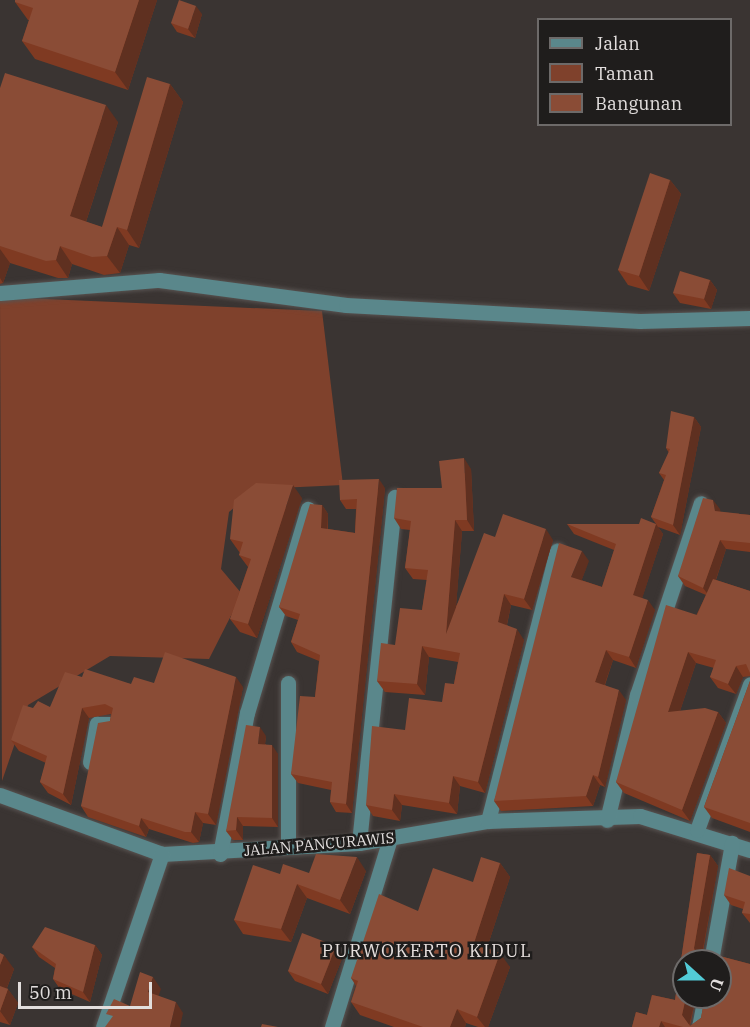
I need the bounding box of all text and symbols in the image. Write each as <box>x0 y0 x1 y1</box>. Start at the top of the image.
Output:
legend <box>537 18 732 126</box>
text: Jalan <box>595 32 640 55</box>
text: Taman <box>595 62 654 85</box>
text: Bangunan <box>595 92 682 115</box>
street label: JALAN PANCURAWIS <box>243 828 395 860</box>
district label: PURWOKERTO KIDUL <box>322 940 532 962</box>
north arrow <box>672 949 732 1009</box>
scale bar <box>21 970 154 1008</box>
text: U <box>705 975 728 994</box>
text: 50 m <box>29 981 72 1004</box>

